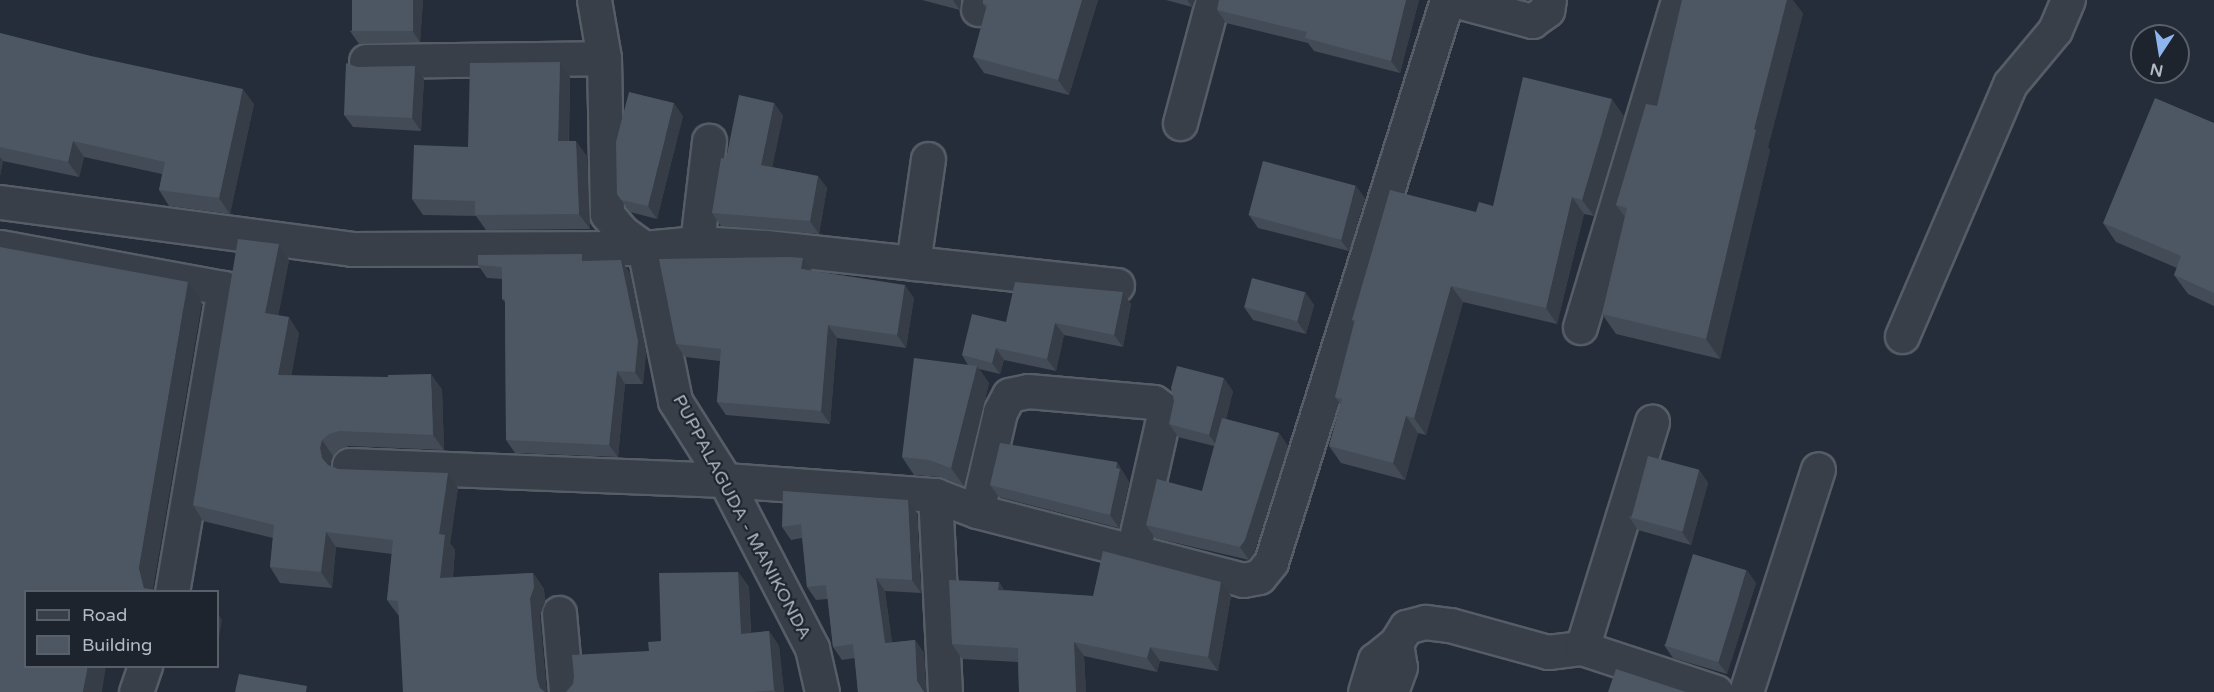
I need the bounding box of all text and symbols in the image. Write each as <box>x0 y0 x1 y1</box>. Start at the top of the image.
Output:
north arrow <box>2130 24 2190 84</box>
text: N <box>2148 59 2165 81</box>
street label: PUPPALAGUDA - MANIKONDA <box>668 391 816 643</box>
legend <box>24 590 219 668</box>
text: Road <box>82 604 127 626</box>
text: Building <box>82 634 152 656</box>

